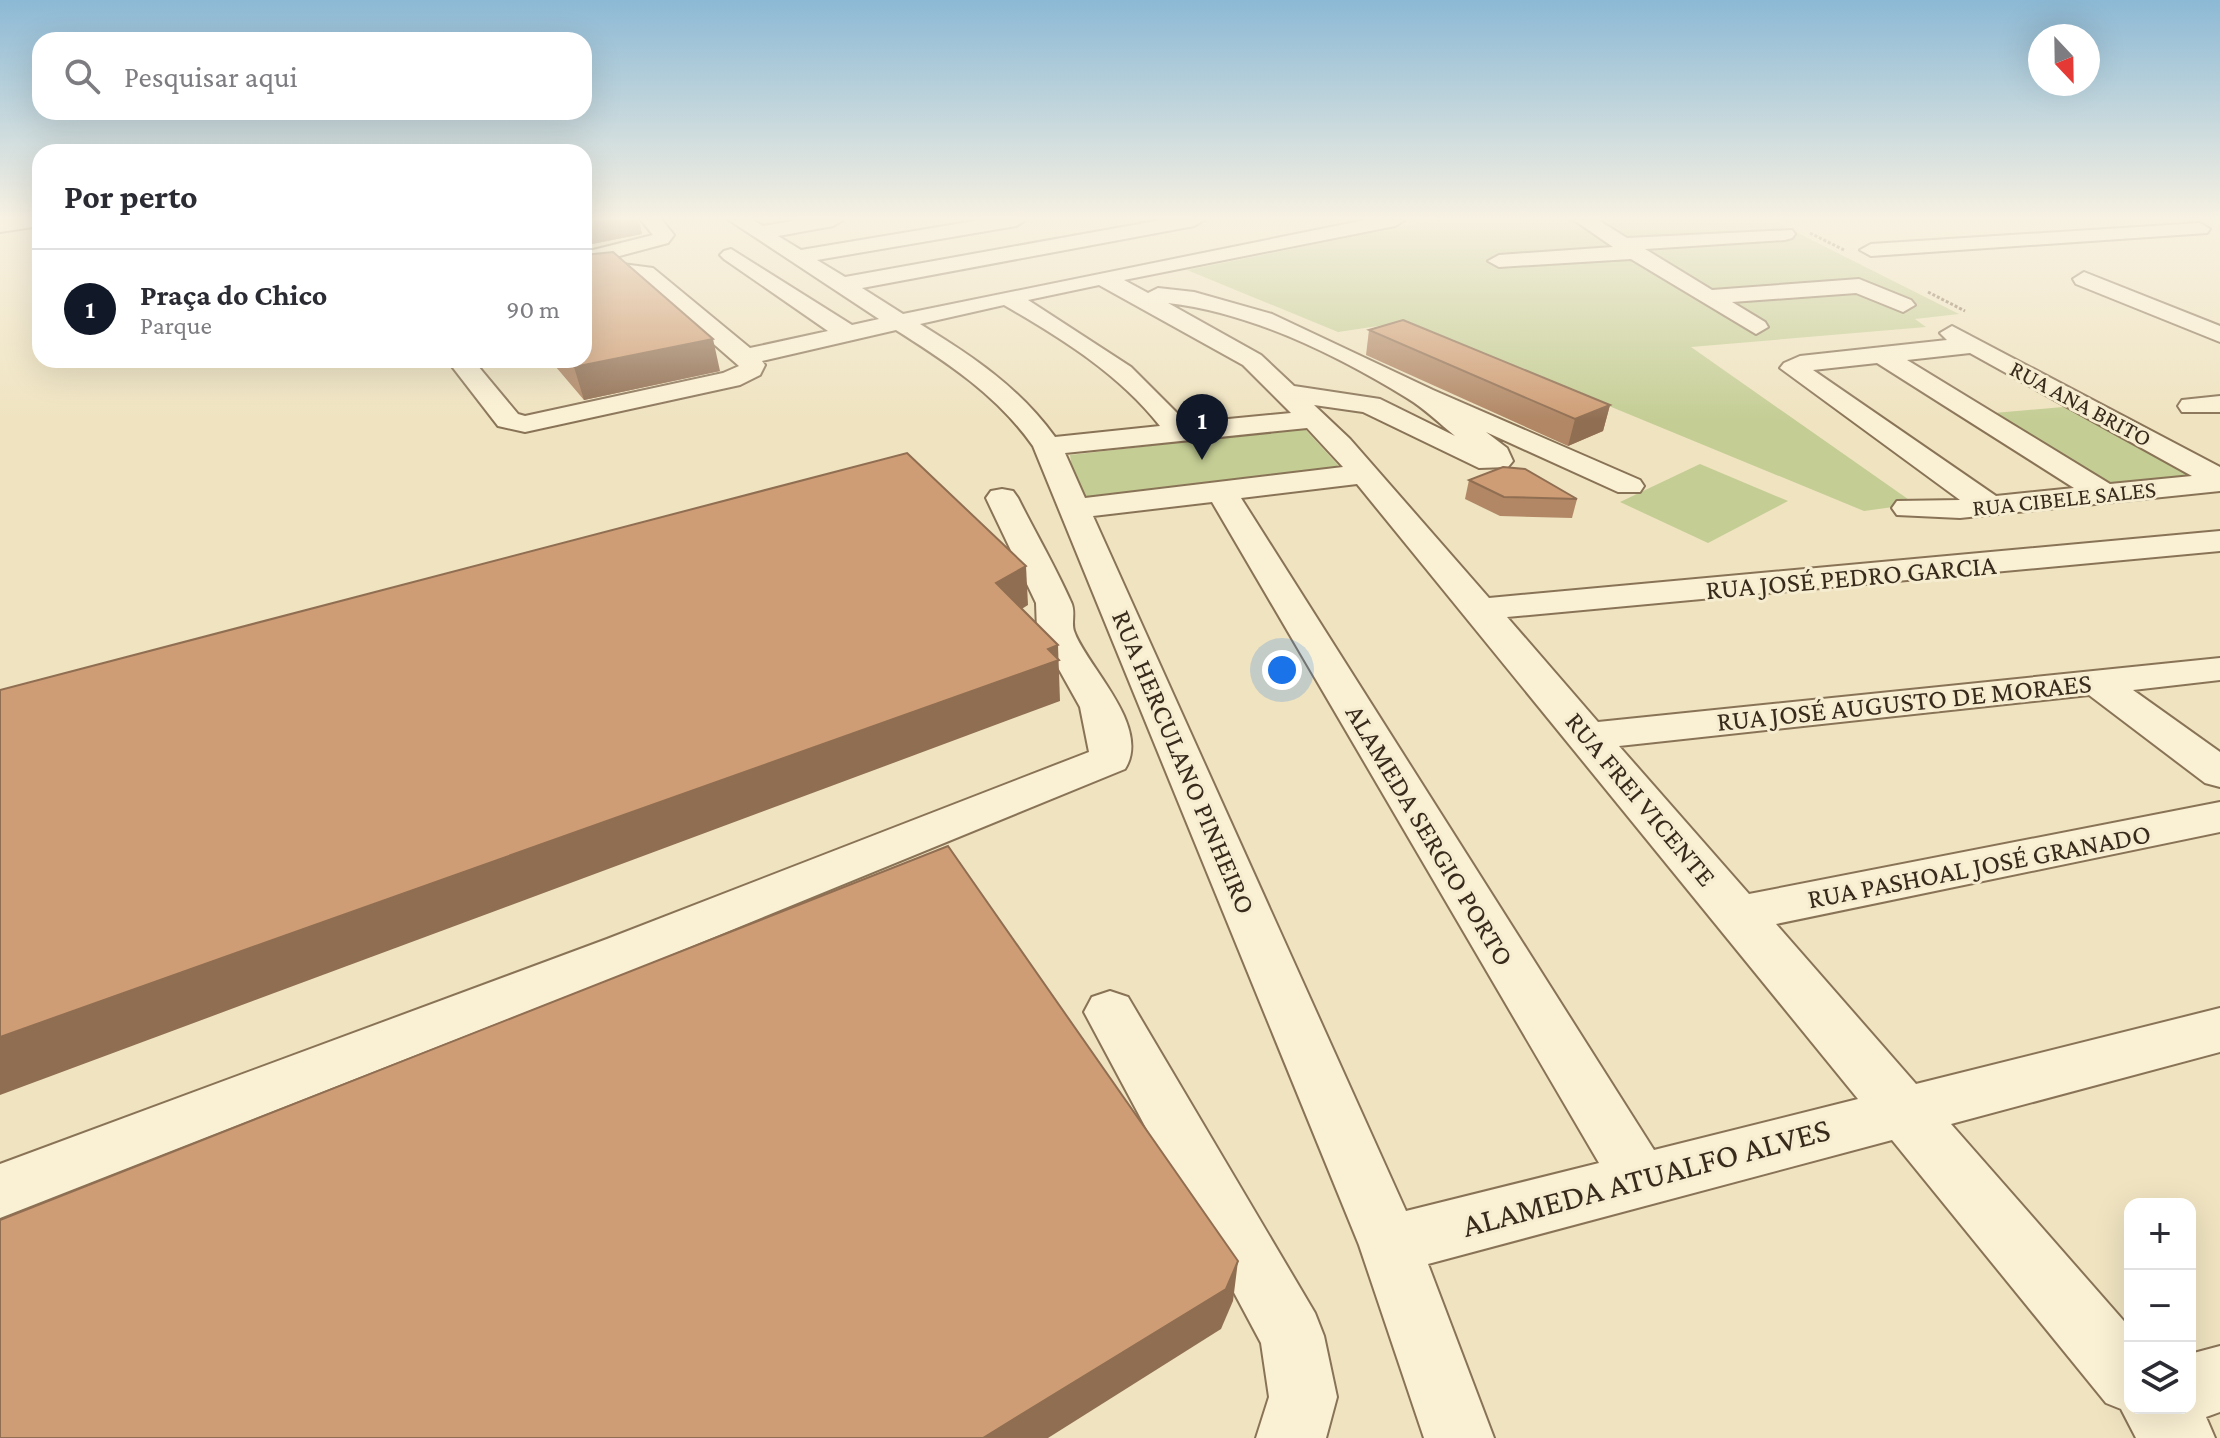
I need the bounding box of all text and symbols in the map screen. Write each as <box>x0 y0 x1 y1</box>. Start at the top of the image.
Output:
north arrow <box>2028 24 2100 96</box>
search box <box>32 32 592 120</box>
icon: search <box>60 54 104 98</box>
text: Pesquisar aqui <box>124 60 298 93</box>
text: Por perto <box>64 178 198 215</box>
text: Praça do Chico <box>140 278 327 311</box>
text: 1 <box>85 295 95 324</box>
text: 90 m <box>506 295 560 324</box>
text: Parque <box>140 311 212 340</box>
street label: RUA ANA BRITO <box>2006 354 2156 452</box>
pin: 1 <box>1176 394 1228 460</box>
street label: RUA CIBELE SALES <box>1971 475 2157 521</box>
street label: RUA JOSÉ PEDRO GARCIA <box>1704 549 1998 605</box>
street label: RUA HERCULANO PINHEIRO <box>1106 606 1262 918</box>
your location <box>1262 650 1302 690</box>
street label: RUA JOSÉ AUGUSTO DE MORAES <box>1715 667 2093 737</box>
street label: ALAMEDA SERGIO PORTO <box>1340 699 1520 971</box>
street label: RUA FREI VICENTE <box>1559 706 1723 892</box>
street label: RUA PASHOAL JOSÉ GRANADO <box>1805 817 2153 915</box>
street label: ALAMEDA ATUALFO ALVES <box>1458 1110 1834 1244</box>
map controls <box>2124 1198 2196 1414</box>
button: + <box>2124 1198 2196 1270</box>
button: − <box>2124 1270 2196 1342</box>
button: layers <box>2124 1342 2196 1414</box>

